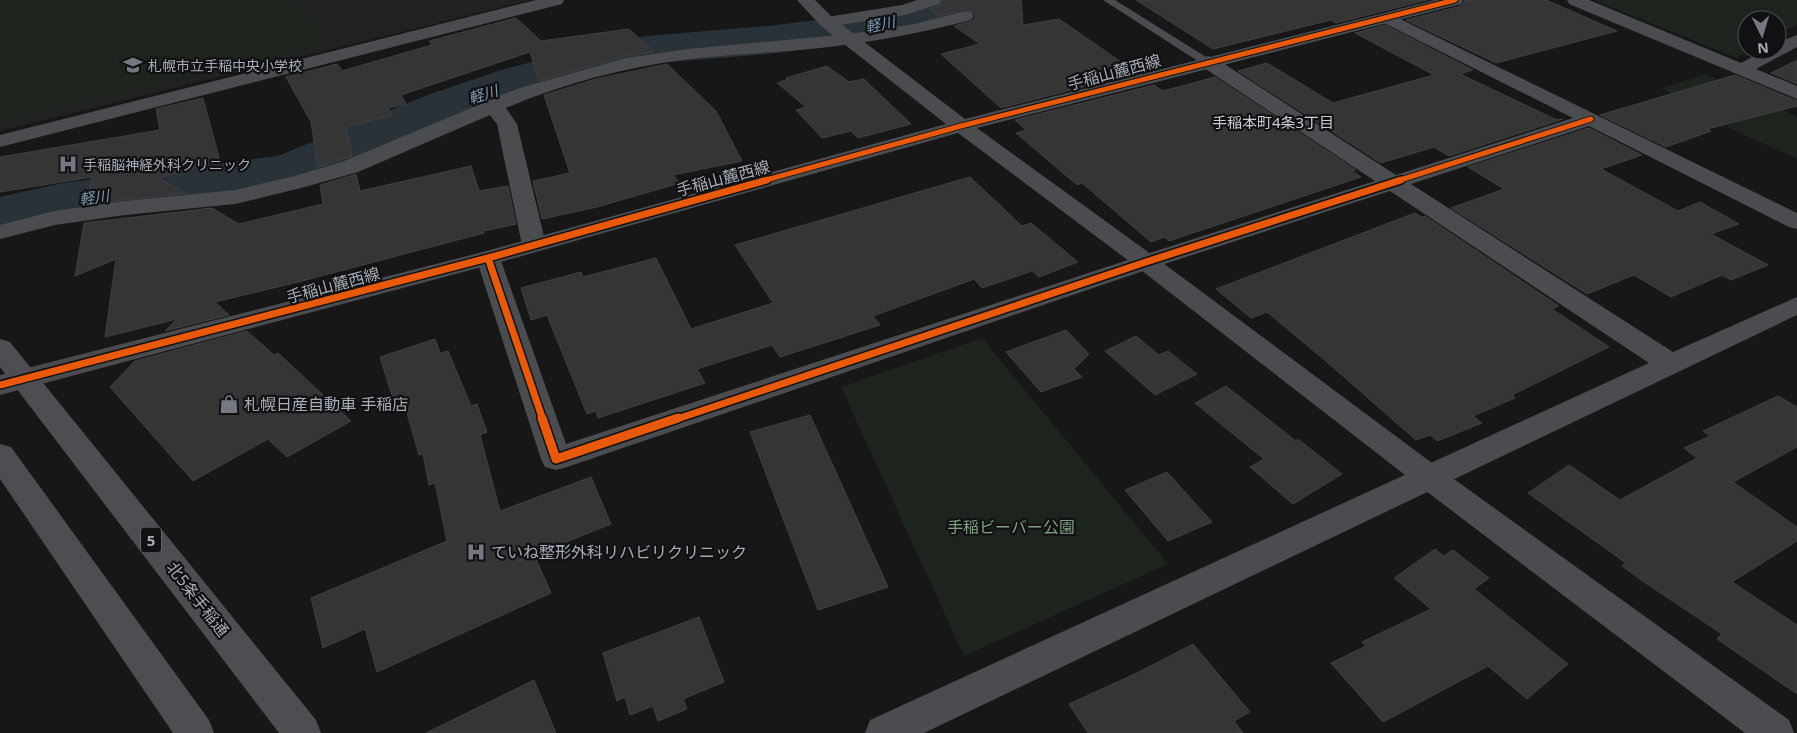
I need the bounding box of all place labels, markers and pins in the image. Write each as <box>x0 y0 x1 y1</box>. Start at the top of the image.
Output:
school or university icon: 札幌市立手稲中央小学校 <box>122 54 144 76</box>
place label: 札幌市立手稲中央小学校 <box>148 56 302 75</box>
hospital icon: 手稲脳神経外科クリニック <box>57 153 79 175</box>
place label: 手稲脳神経外科クリニック <box>83 155 251 174</box>
shop icon: 札幌日産自動車 手稲店 <box>218 393 240 415</box>
place label: 札幌日産自動車 手稲店 <box>244 393 408 415</box>
hospital icon: ていね整形外科リハビリクリニック <box>465 541 487 563</box>
place label: ていね整形外科リハビリクリニック <box>491 541 747 563</box>

